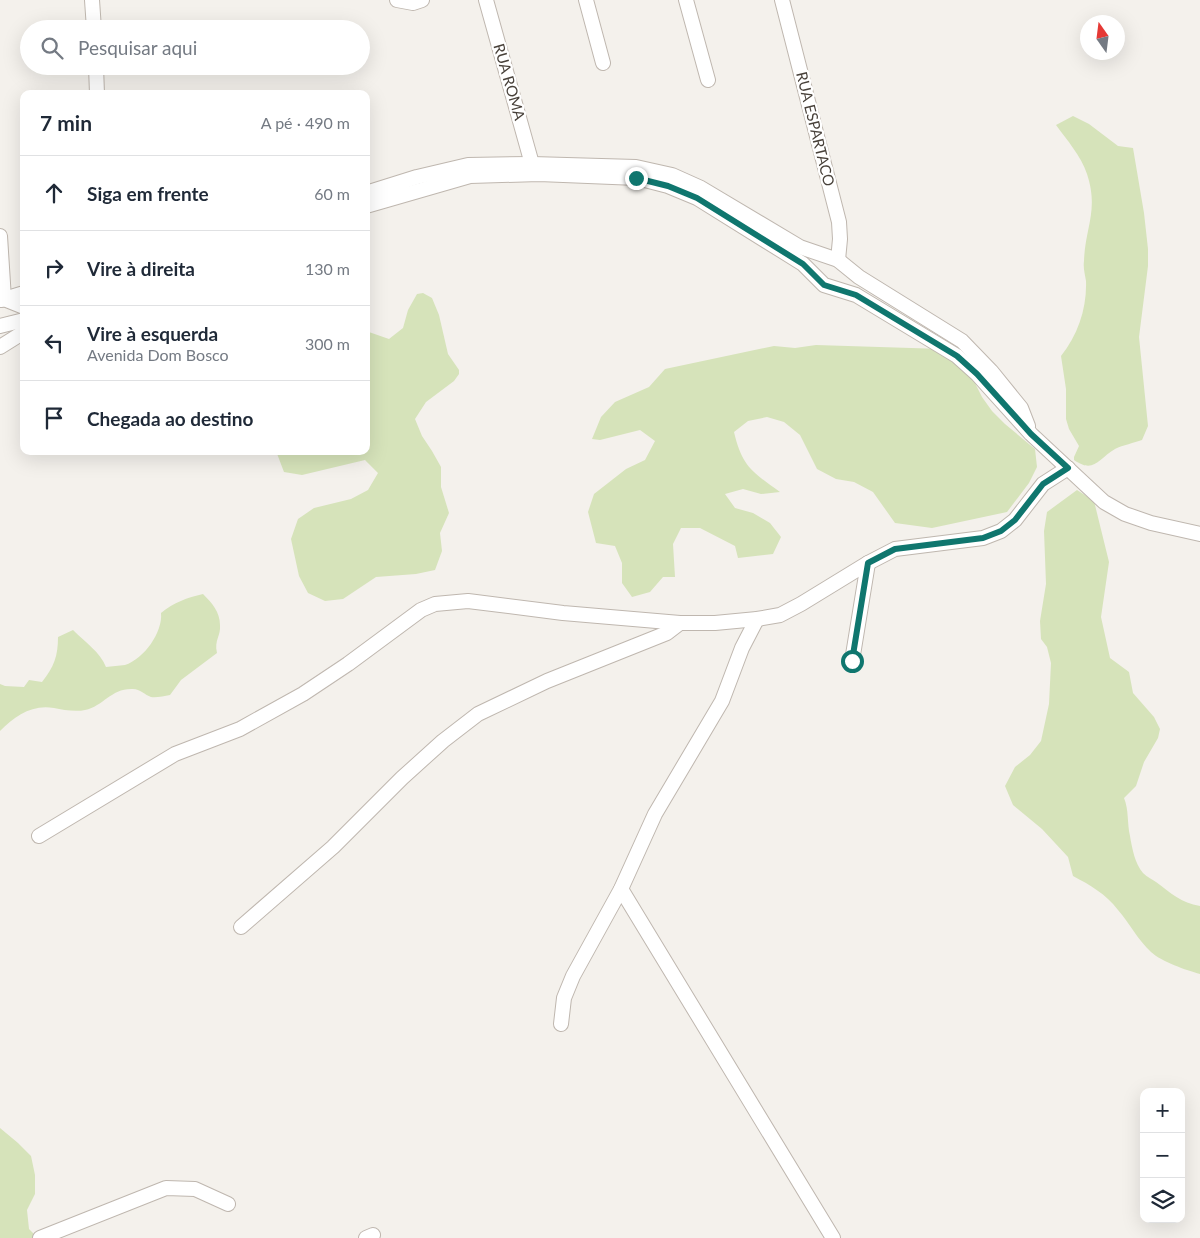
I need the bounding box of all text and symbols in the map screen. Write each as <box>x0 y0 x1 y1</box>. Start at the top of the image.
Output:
north arrow <box>1080 15 1125 60</box>
search box <box>20 20 370 75</box>
icon: search <box>38 34 66 62</box>
text: Pesquisar aqui <box>78 36 197 59</box>
street label: RUA ROMA <box>490 41 530 123</box>
street label: RUA ESPARTACO <box>793 70 839 188</box>
text: 7 min <box>40 110 92 135</box>
text: A pé · 490 m <box>261 113 350 132</box>
route end <box>625 167 648 190</box>
icon: ahead <box>40 179 68 207</box>
text: Siga em frente <box>87 182 209 205</box>
text: 60 m <box>314 184 350 203</box>
icon: right <box>40 254 68 282</box>
text: Vire à direita <box>87 257 195 280</box>
text: 130 m <box>305 259 350 278</box>
text: Vire à esquerda <box>87 322 218 345</box>
icon: left <box>40 329 68 357</box>
text: 300 m <box>305 334 350 353</box>
text: Avenida Dom Bosco <box>87 345 229 364</box>
icon: arrive <box>40 404 68 432</box>
text: Chegada ao destino <box>87 407 253 430</box>
route start <box>841 650 864 673</box>
map controls <box>1140 1088 1185 1223</box>
button: + <box>1140 1088 1185 1133</box>
button: − <box>1140 1133 1185 1178</box>
button: layers <box>1140 1178 1185 1223</box>

